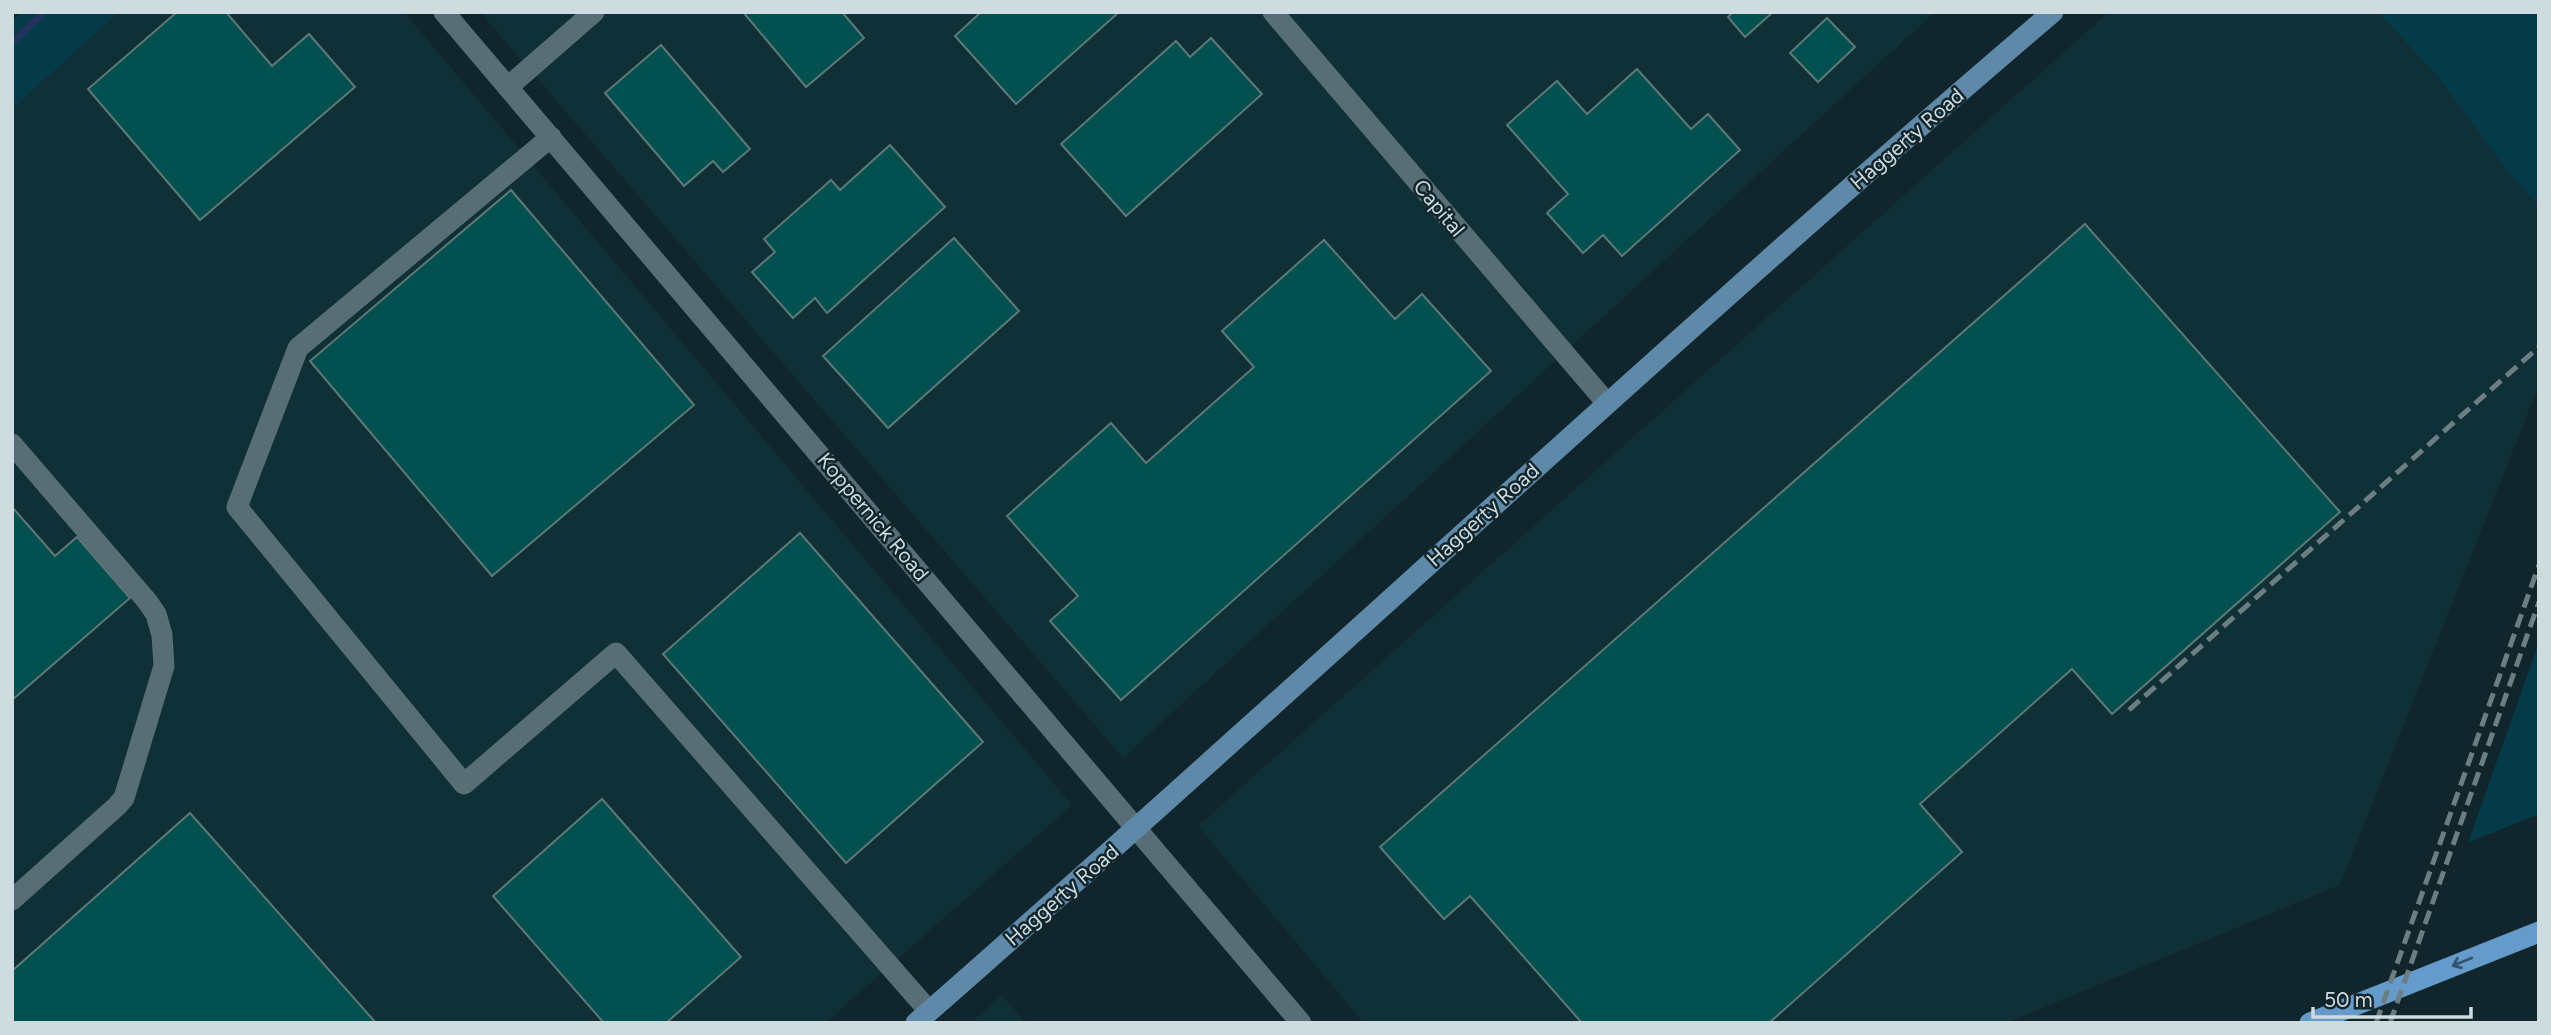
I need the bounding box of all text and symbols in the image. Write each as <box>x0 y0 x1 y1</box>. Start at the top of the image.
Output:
street label: Haggerty Road <box>1845 83 1969 195</box>
street label: Capital <box>1408 174 1470 241</box>
street label: Koppernick Road <box>812 447 934 586</box>
street label: Haggerty Road <box>1421 458 1544 571</box>
street label: Haggerty Road <box>1000 839 1124 951</box>
one-way arrow <box>2452 957 2474 970</box>
scale bar <box>2313 976 2470 1020</box>
text: 50 m <box>2324 987 2373 1012</box>

